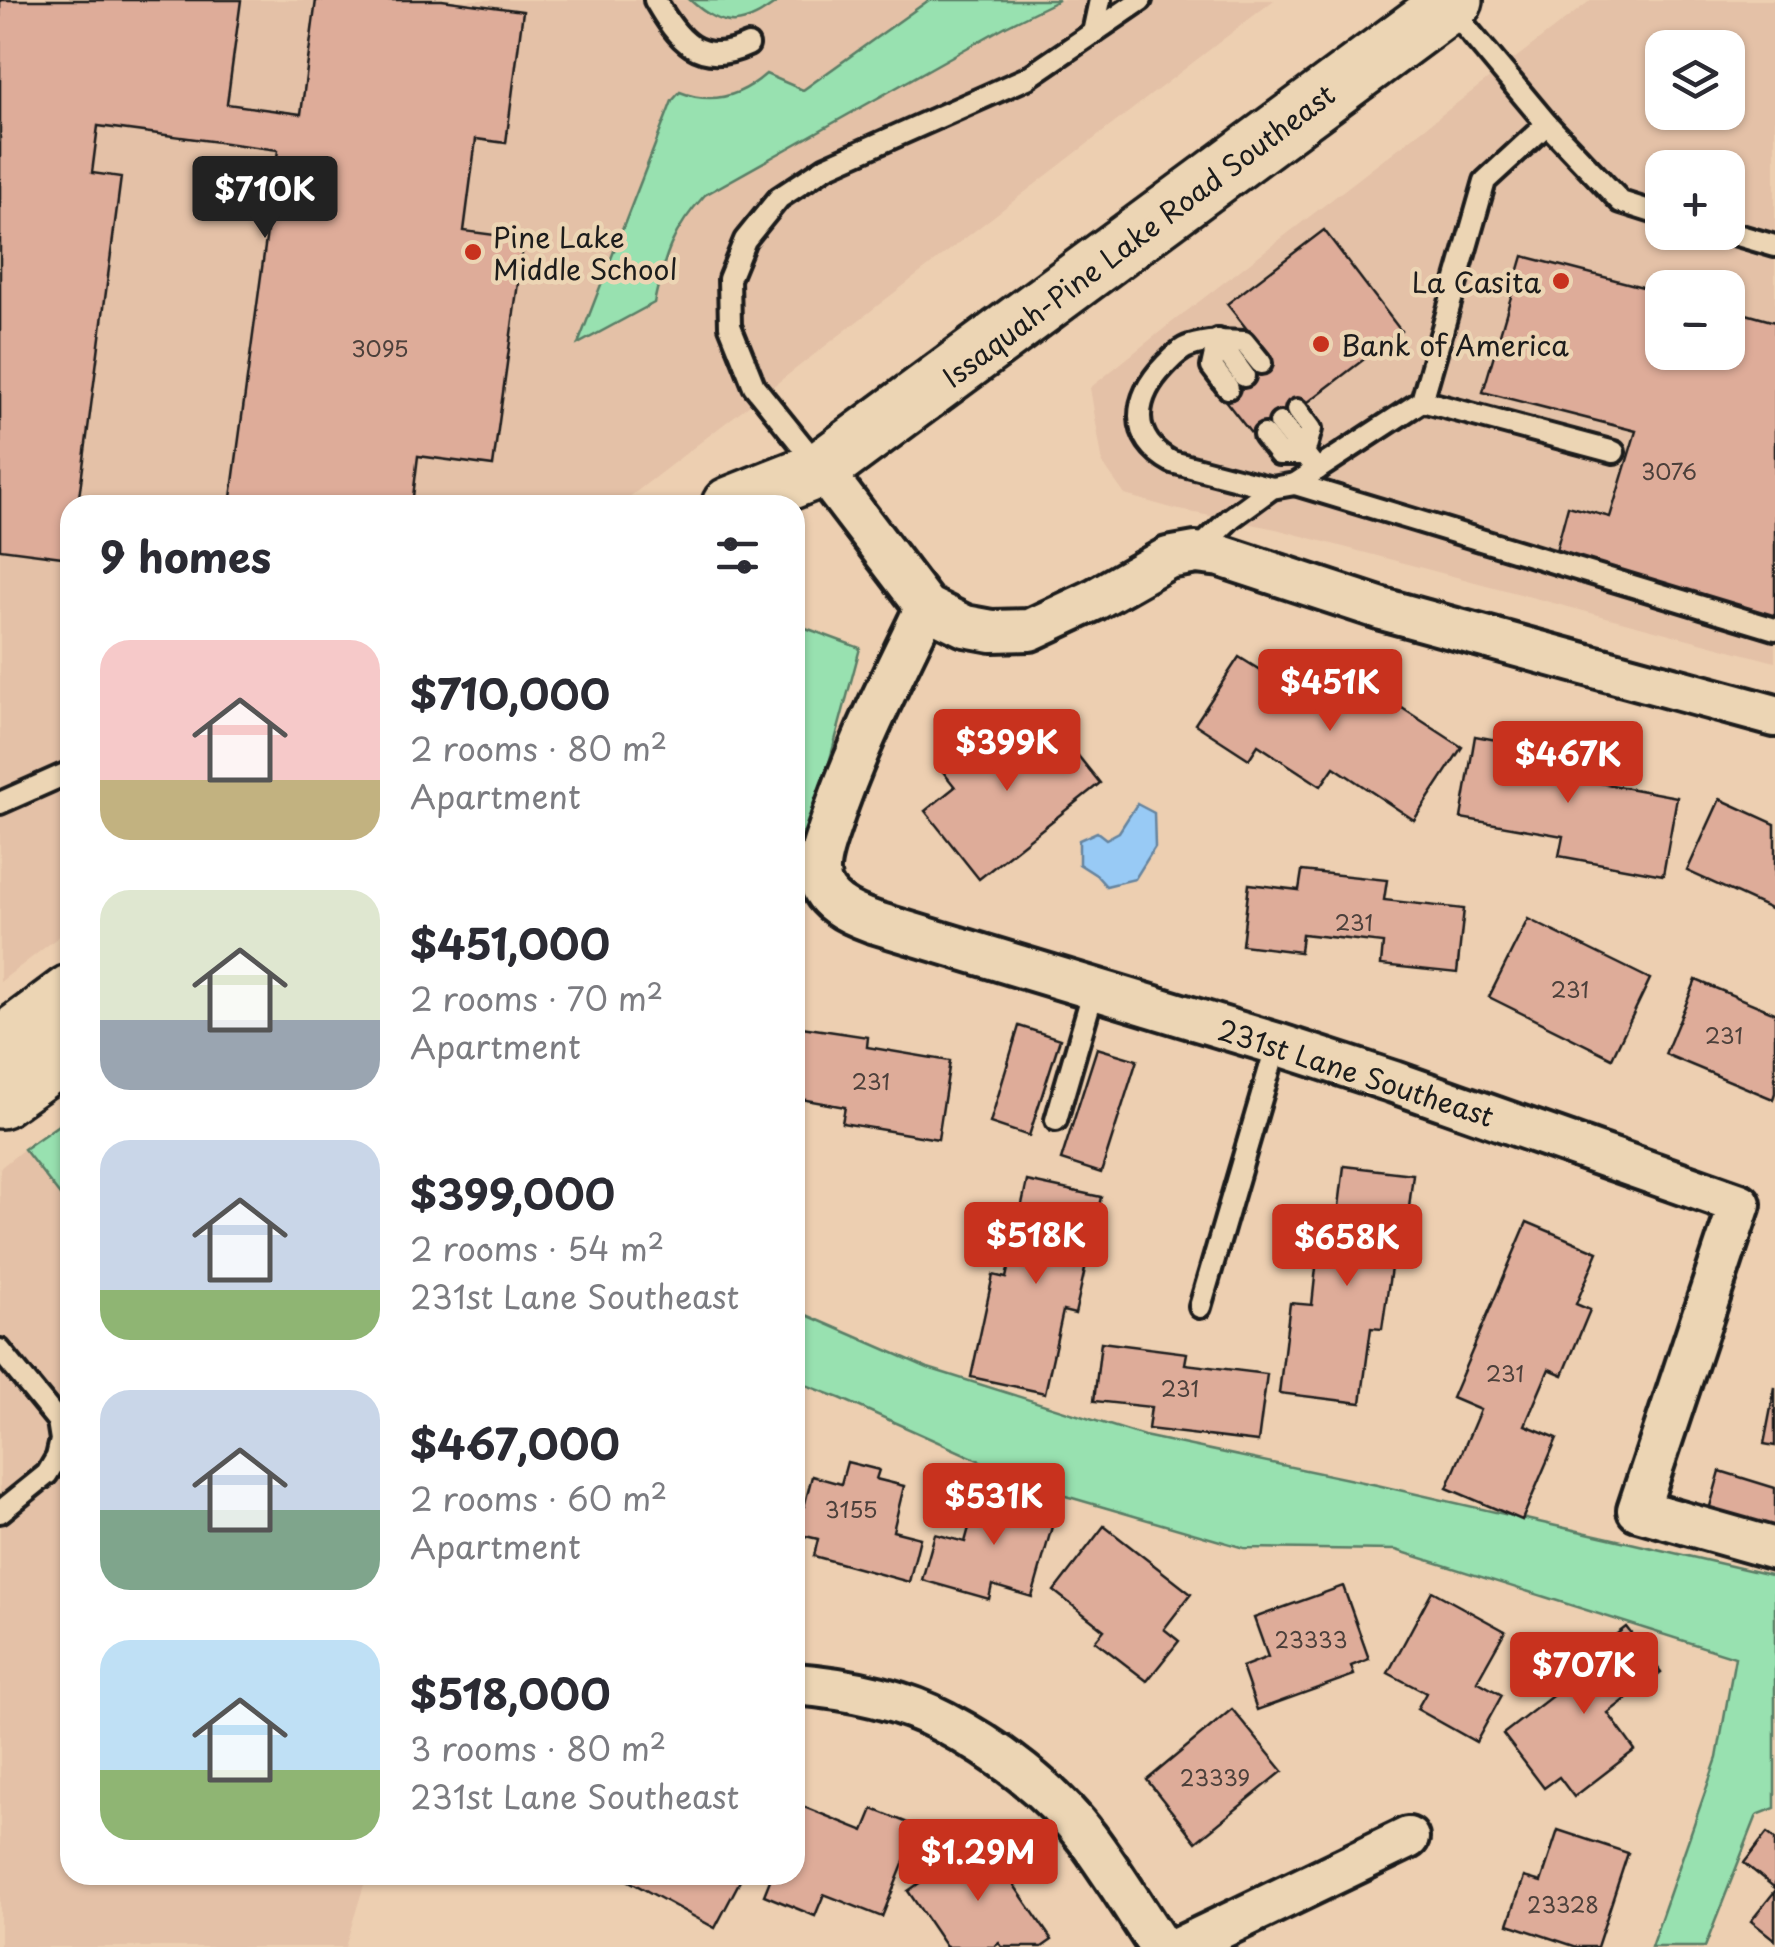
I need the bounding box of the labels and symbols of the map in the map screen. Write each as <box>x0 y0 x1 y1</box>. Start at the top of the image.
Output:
street label: Issaquah-Pine Lake Road Southeast <box>932 73 1344 397</box>
pin: $710K <box>195 156 335 241</box>
place label: Pine Lake Middle School <box>493 215 677 290</box>
marker: Pine Lake Middle School <box>462 241 484 263</box>
place label: La Casita <box>1412 260 1541 303</box>
marker: La Casita <box>1550 270 1572 292</box>
place label: Bank of America <box>1341 323 1569 366</box>
house number: 3095 <box>351 331 409 364</box>
marker: Bank of America <box>1310 333 1332 355</box>
house number: 3076 <box>1641 454 1697 487</box>
pin: $451K <box>1260 649 1400 734</box>
pin: $399K <box>937 709 1077 794</box>
pin: $467K <box>1498 721 1638 806</box>
house number: 231 <box>1335 905 1373 938</box>
house number: 231 <box>1551 972 1589 1005</box>
street label: 231st Lane Southeast <box>1212 1007 1500 1137</box>
house number: 231 <box>1705 1018 1743 1051</box>
house number: 231 <box>852 1064 890 1097</box>
pin: $518K <box>966 1202 1106 1287</box>
pin: $658K <box>1277 1204 1417 1289</box>
house number: 231 <box>1486 1356 1524 1389</box>
house number: 231 <box>1161 1371 1199 1404</box>
pin: $531K <box>924 1463 1064 1548</box>
house number: 3155 <box>824 1492 878 1525</box>
house number: 23333 <box>1275 1622 1347 1655</box>
pin: $707K <box>1514 1632 1654 1717</box>
house number: 23339 <box>1180 1760 1250 1793</box>
pin: $1.29M <box>897 1819 1059 1904</box>
house number: 23328 <box>1527 1887 1599 1920</box>

